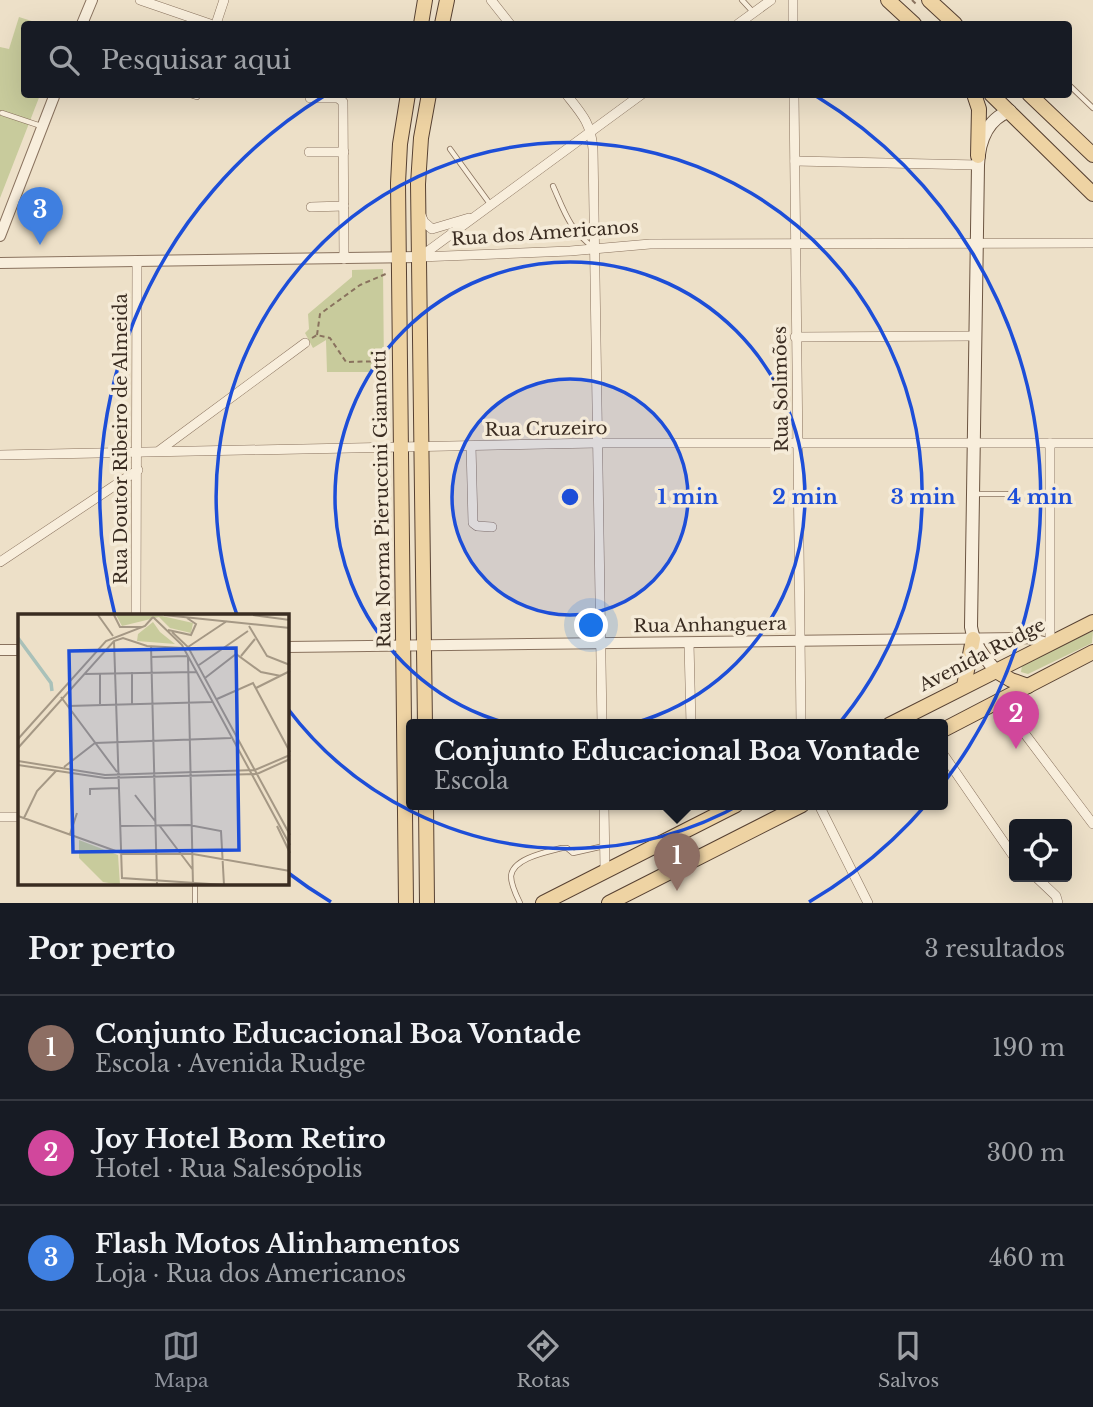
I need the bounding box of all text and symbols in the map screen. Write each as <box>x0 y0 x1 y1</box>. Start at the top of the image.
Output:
search box <box>21 21 1072 98</box>
icon: search <box>45 41 83 79</box>
text: Pesquisar aqui <box>101 44 291 76</box>
pin: 3 <box>17 187 63 245</box>
street label: Rua dos Americanos <box>450 215 640 251</box>
street label: Rua Doutor Ribeiro de Almeida <box>110 293 132 585</box>
street label: Rua Solimões <box>769 326 793 452</box>
street label: Rua Norma Pieruccini Giannotti <box>368 350 396 648</box>
street label: Rua Cruzeiro <box>484 417 608 441</box>
text: 1 min <box>658 484 718 510</box>
text: 2 min <box>772 484 838 510</box>
text: 3 min <box>890 484 956 510</box>
text: 4 min <box>1007 484 1073 510</box>
centre of rings <box>558 485 582 509</box>
your location <box>574 608 608 642</box>
street label: Rua Anhanguera <box>633 613 787 637</box>
inset map <box>18 614 289 886</box>
street label: Avenida Rudge <box>914 614 1049 697</box>
pin: 2 <box>993 691 1039 749</box>
popup <box>406 719 948 810</box>
text: Conjunto Educacional Boa Vontade <box>434 735 920 767</box>
text: Escola <box>434 767 509 795</box>
map controls <box>1009 819 1072 882</box>
button: locate <box>1009 819 1072 882</box>
pin: 1 <box>654 833 700 891</box>
text: Por perto <box>28 930 176 967</box>
text: 3 resultados <box>925 935 1065 963</box>
text: Conjunto Educacional Boa Vontade <box>95 1018 581 1050</box>
text: 1 <box>46 1034 56 1062</box>
text: 190 m <box>992 1034 1065 1062</box>
text: Escola · Avenida Rudge <box>95 1050 366 1078</box>
text: Joy Hotel Bom Retiro <box>95 1123 386 1155</box>
text: 2 <box>44 1139 58 1167</box>
text: 300 m <box>987 1139 1065 1167</box>
text: Hotel · Rua Salesópolis <box>95 1155 363 1183</box>
text: Flash Motos Alinhamentos <box>95 1228 460 1260</box>
text: 3 <box>44 1244 58 1272</box>
text: 460 m <box>989 1244 1065 1272</box>
text: Loja · Rua dos Americanos <box>95 1260 406 1288</box>
tab: Mapa <box>154 1327 209 1392</box>
tab: Rotas <box>517 1327 570 1392</box>
tab: Salvos <box>878 1327 939 1392</box>

